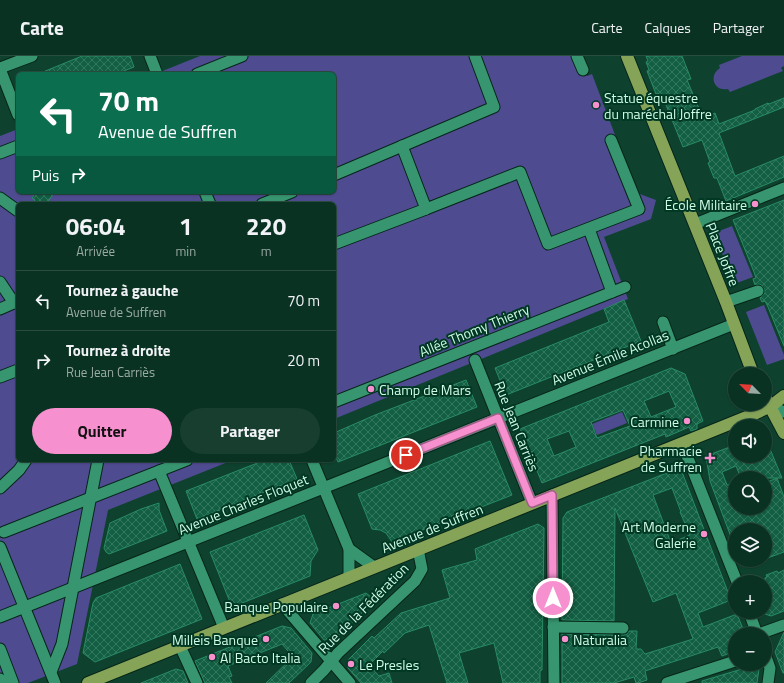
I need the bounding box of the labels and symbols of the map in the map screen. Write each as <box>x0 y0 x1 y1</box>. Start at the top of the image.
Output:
place label: Statue équestre du maréchal Joffre <box>604 87 712 124</box>
marker: Statue équestre du maréchal Joffre <box>591 100 601 110</box>
place label: École Militaire <box>665 194 747 215</box>
marker: École Militaire <box>750 199 760 209</box>
street label: Place Joffre <box>701 219 745 289</box>
street label: Allée Thomy Thierry <box>416 298 532 362</box>
street label: Avenue Émile Acollas <box>548 324 672 390</box>
north arrow <box>728 367 772 411</box>
street label: Rue Jean Carriès <box>489 378 545 474</box>
place label: Champ de Mars <box>379 379 471 400</box>
marker: Champ de Mars <box>366 384 376 394</box>
place label: Carmine <box>630 411 679 432</box>
marker: Carmine <box>682 416 692 426</box>
pin <box>389 438 423 472</box>
place label: Pharmacie de Suffren <box>639 440 702 477</box>
marker: Pharmacie de Suffren <box>705 453 715 463</box>
street label: Avenue Charles Floquet <box>175 468 311 540</box>
street label: Avenue de Suffren <box>378 498 486 558</box>
place label: Art Moderne Galerie <box>622 516 696 553</box>
marker: Art Moderne Galerie <box>699 529 709 539</box>
street label: Rue de la Fédération <box>313 558 413 658</box>
position arrow <box>532 577 574 619</box>
place label: Banque Populaire <box>224 596 328 617</box>
marker: Banque Populaire <box>331 601 341 611</box>
place label: Milleis Banque <box>172 629 258 650</box>
place label: Naturalia <box>573 629 627 650</box>
marker: Milleis Banque <box>261 634 271 644</box>
marker: Naturalia <box>560 634 570 644</box>
place label: Al Bacto Italia <box>220 647 300 668</box>
marker: Al Bacto Italia <box>207 652 217 662</box>
place label: Le Presles <box>359 654 419 675</box>
marker: Le Presles <box>346 659 356 669</box>

